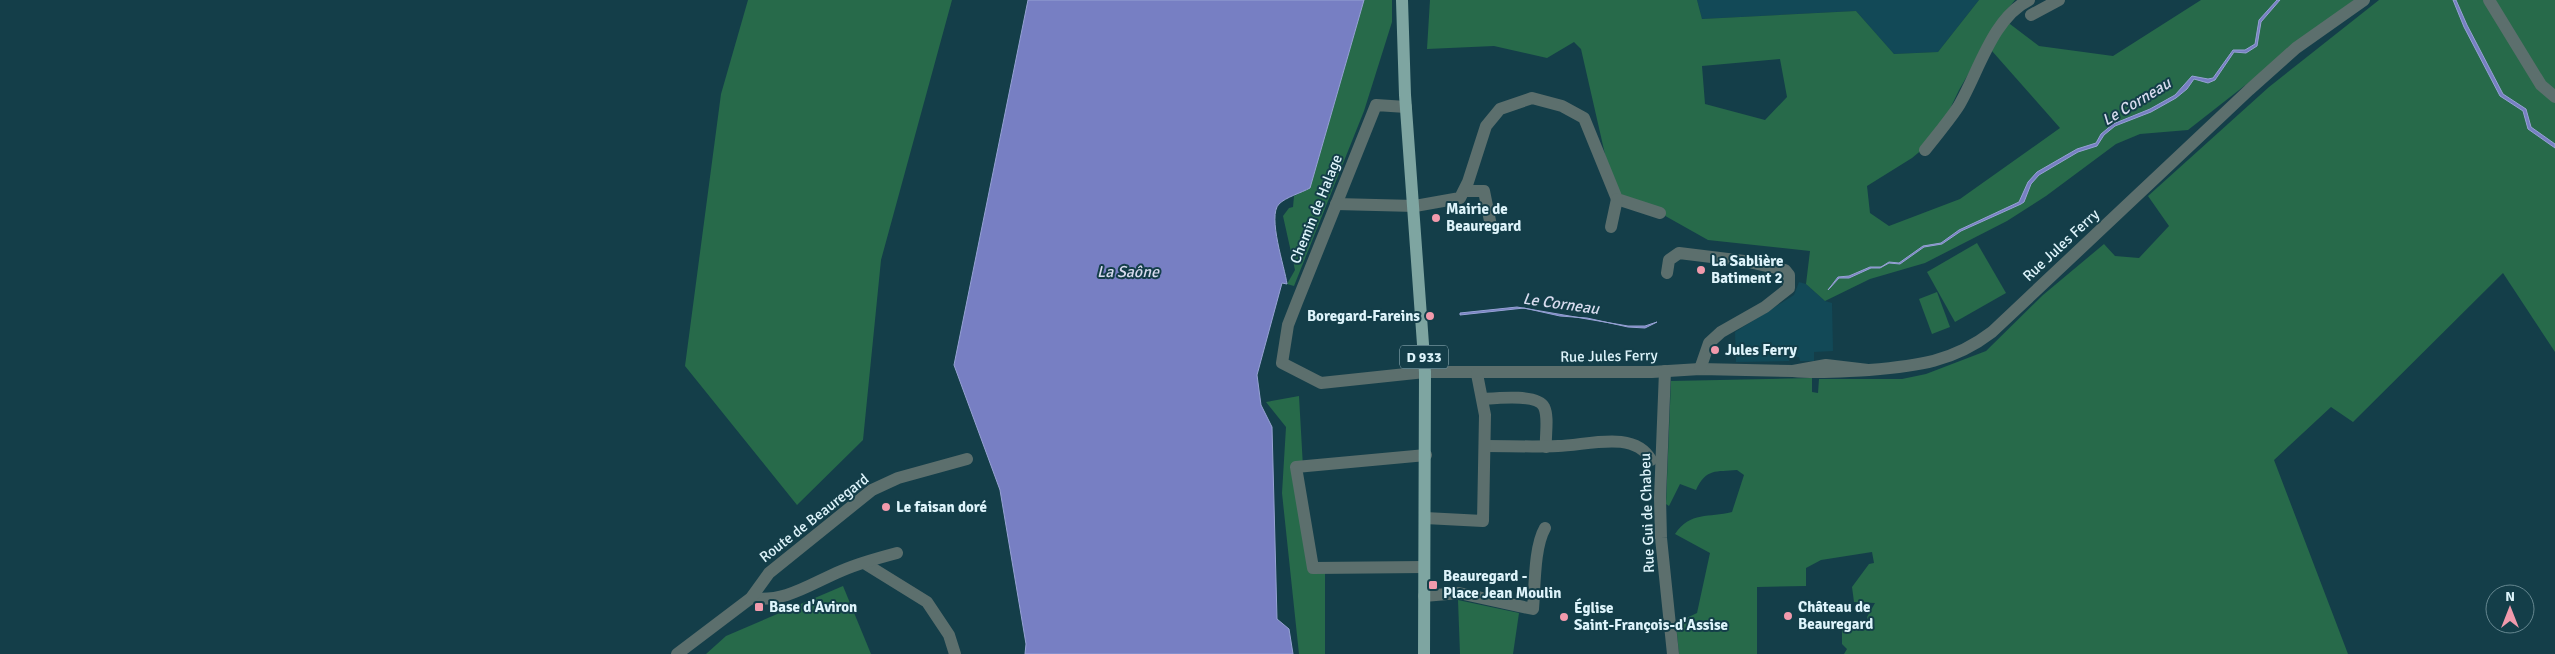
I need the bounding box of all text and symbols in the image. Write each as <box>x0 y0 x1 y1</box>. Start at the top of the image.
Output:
water label: Le Corneau <box>2098 73 2176 130</box>
street label: Chemin de Halage <box>1286 152 1346 266</box>
place label: Mairie de Beauregard <box>1446 200 1521 235</box>
street label: Rue Jules Ferry <box>2019 205 2103 285</box>
marker: Mairie de Beauregard <box>1430 212 1442 224</box>
place label: La Sablière Batiment 2 <box>1711 252 1784 287</box>
water label: La Saône <box>1097 262 1160 282</box>
marker: La Sablière Batiment 2 <box>1695 264 1707 276</box>
water label: Le Corneau <box>1521 289 1602 319</box>
place label: Boregard-Fareins <box>1307 307 1420 325</box>
marker: Boregard-Fareins <box>1424 310 1436 322</box>
place label: Jules Ferry <box>1725 341 1798 359</box>
marker: Jules Ferry <box>1709 344 1721 356</box>
road number: D 933 <box>1400 346 1448 368</box>
street label: Rue Jules Ferry <box>1560 346 1658 366</box>
street label: Rue Gui de Chabeu <box>1636 453 1658 573</box>
street label: Route de Beauregard <box>756 470 872 566</box>
place label: Le faisan doré <box>896 498 987 516</box>
marker: Le faisan doré <box>880 501 892 513</box>
place label: Beauregard - Place Jean Moulin <box>1443 567 1561 602</box>
marker: Beauregard - Place Jean Moulin <box>1427 579 1439 591</box>
north arrow <box>2485 584 2535 634</box>
text: N <box>2505 588 2515 605</box>
place label: Base d'Aviron <box>769 598 857 616</box>
place label: Église Saint-François-d'Assise <box>1574 598 1728 634</box>
place label: Château de Beauregard <box>1798 598 1873 633</box>
marker: Base d'Aviron <box>753 601 765 613</box>
marker: Château de Beauregard <box>1782 610 1794 622</box>
marker: Église Saint-François-d'Assise <box>1558 611 1570 623</box>

